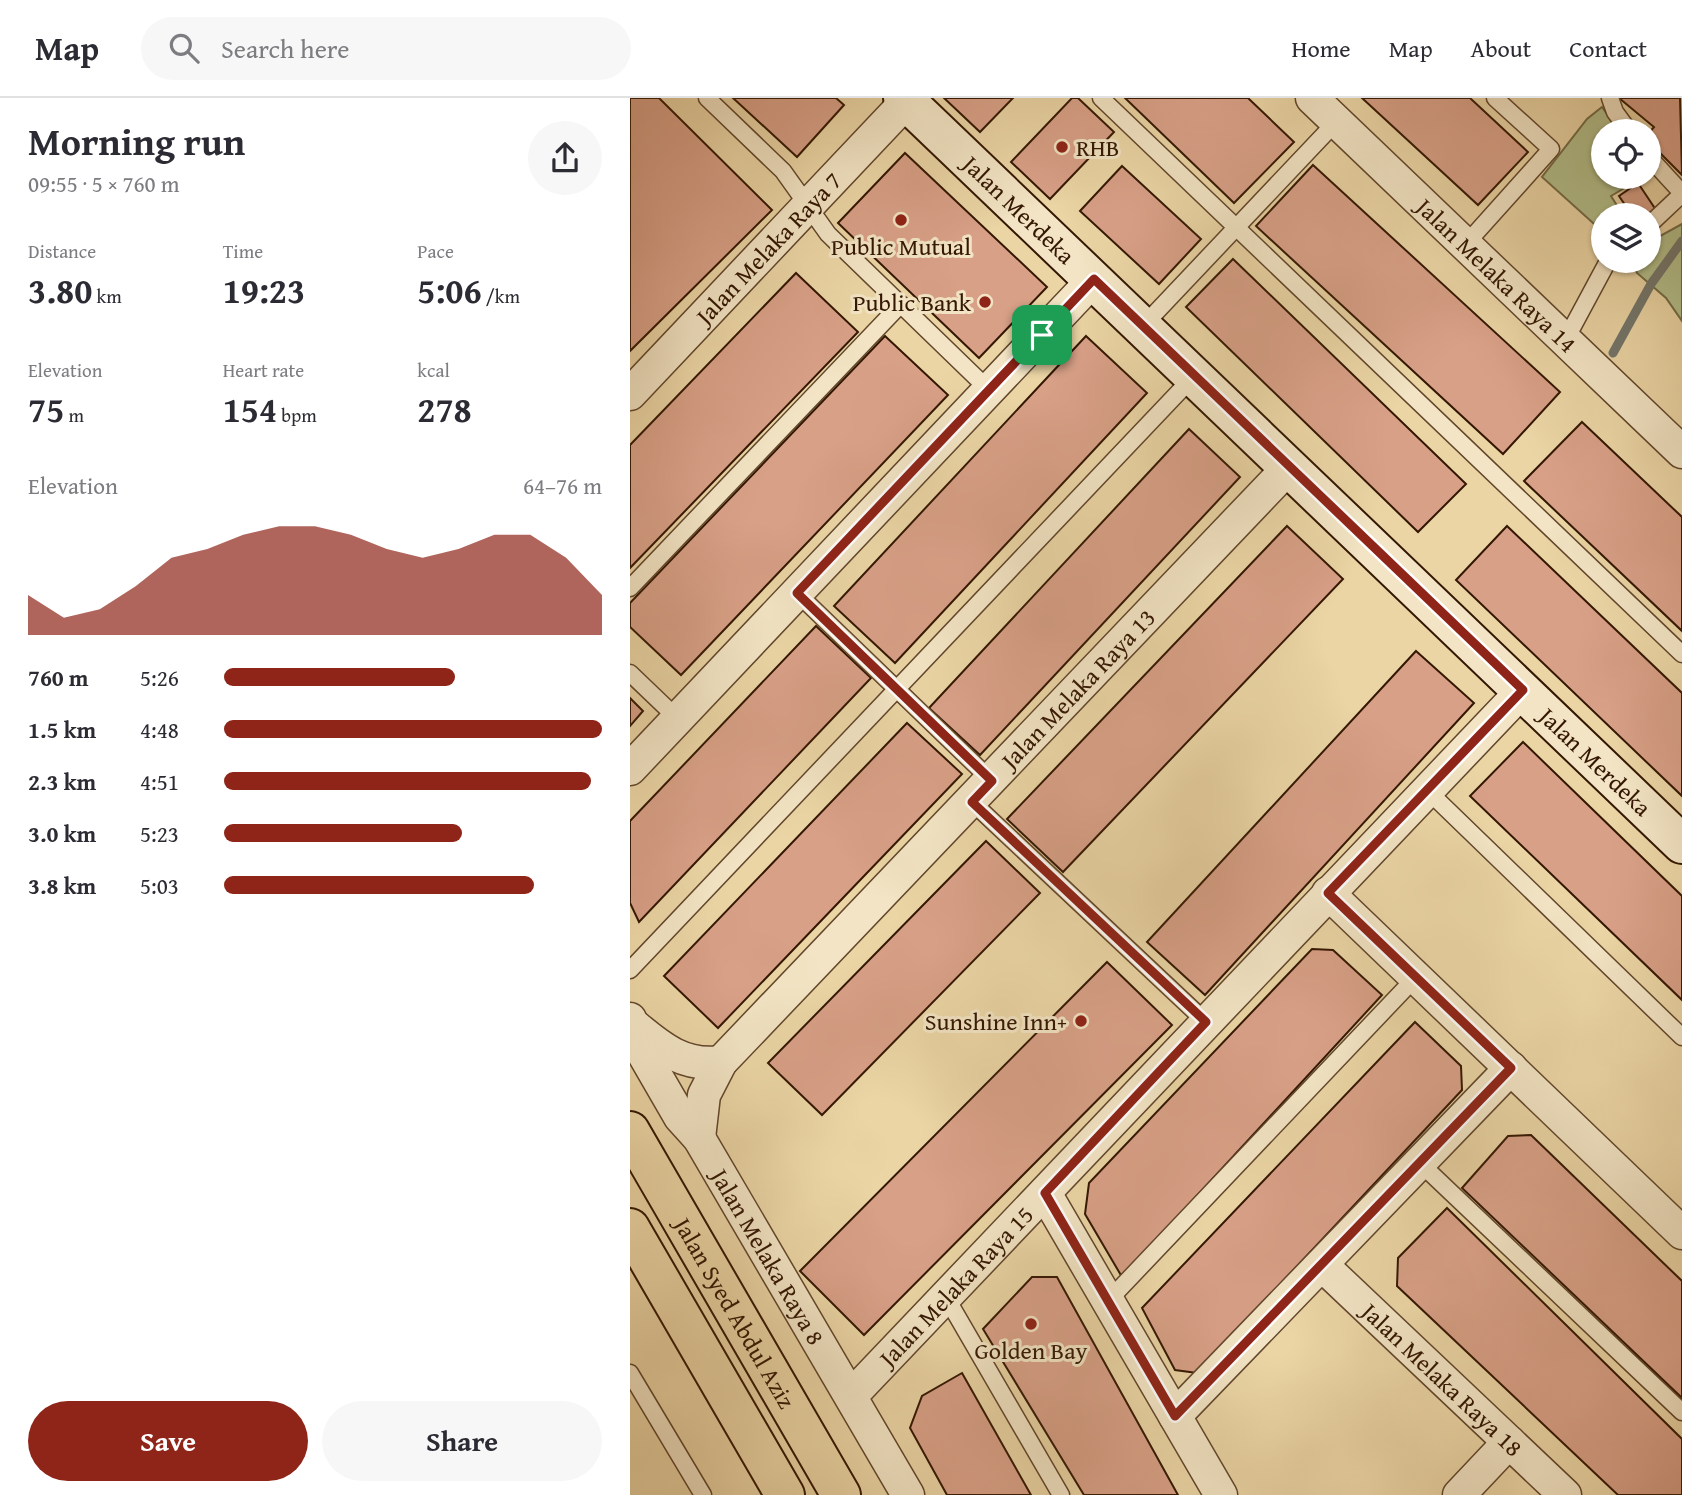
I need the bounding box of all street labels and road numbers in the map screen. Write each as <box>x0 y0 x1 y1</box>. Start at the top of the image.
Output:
street label: Jalan Merdeka <box>953 145 1084 272</box>
street label: Jalan Melaka Raya 7 <box>685 164 849 334</box>
street label: Jalan Melaka Raya 14 <box>1407 188 1585 360</box>
street label: Jalan Melaka Raya 13 <box>990 600 1163 779</box>
street label: Jalan Merdeka <box>1529 697 1660 824</box>
street label: Jalan Melaka Raya 8 <box>702 1159 834 1351</box>
street label: Jalan Melaka Raya 15 <box>869 1198 1041 1376</box>
street label: Jalan Syed Abdul Aziz <box>665 1208 804 1415</box>
street label: Jalan Melaka Raya 18 <box>1352 1292 1531 1464</box>

